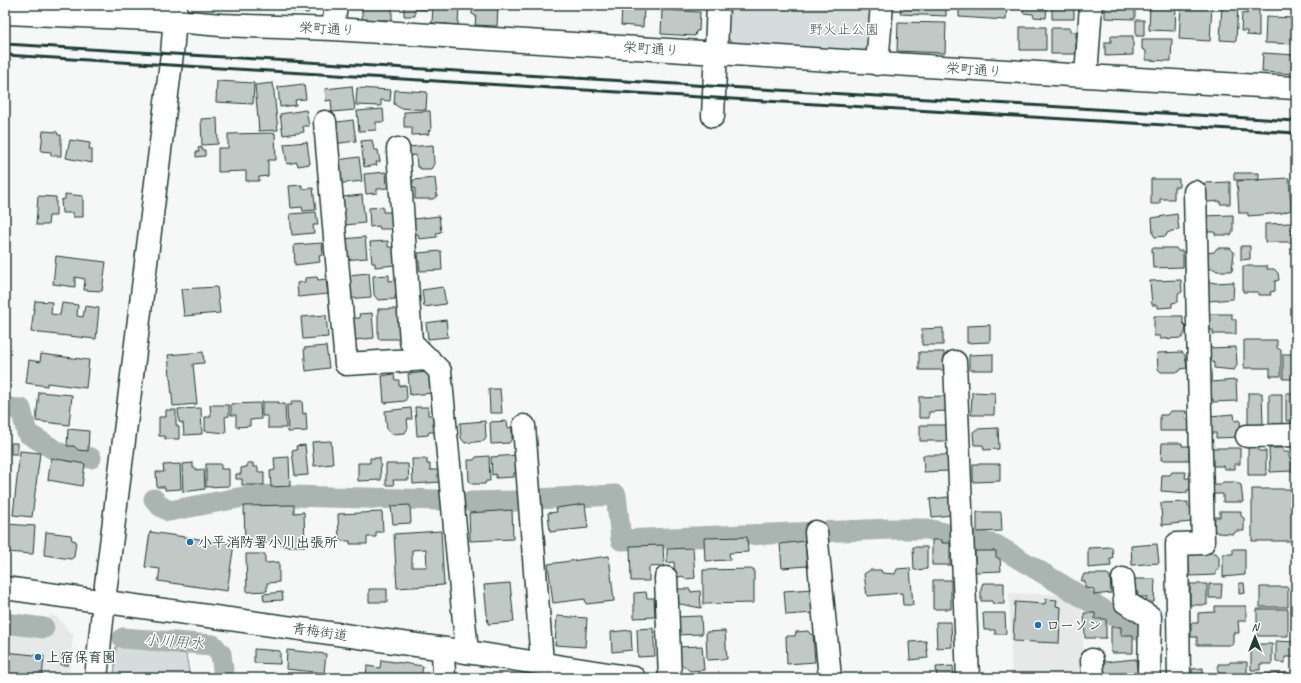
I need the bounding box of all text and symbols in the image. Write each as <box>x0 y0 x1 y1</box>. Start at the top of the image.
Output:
street label: 栄町通り <box>299 19 355 39</box>
park label: 野火止公園 <box>809 21 879 38</box>
street label: 栄町通り <box>622 39 680 59</box>
street label: 栄町通り <box>945 60 1003 80</box>
place label: 小平消防署小川出張所 <box>198 534 338 551</box>
marker: 小平消防署小川出張所 <box>185 537 195 547</box>
place label: ローソン <box>1046 617 1102 634</box>
north arrow <box>1235 617 1275 657</box>
street label: 青梅街道 <box>291 620 349 644</box>
marker: ローソン <box>1033 620 1043 630</box>
text: N <box>1252 620 1261 634</box>
water label: 小川用水 <box>143 630 205 654</box>
place label: 上宿保育園 <box>46 649 116 666</box>
marker: 上宿保育園 <box>33 652 43 662</box>

